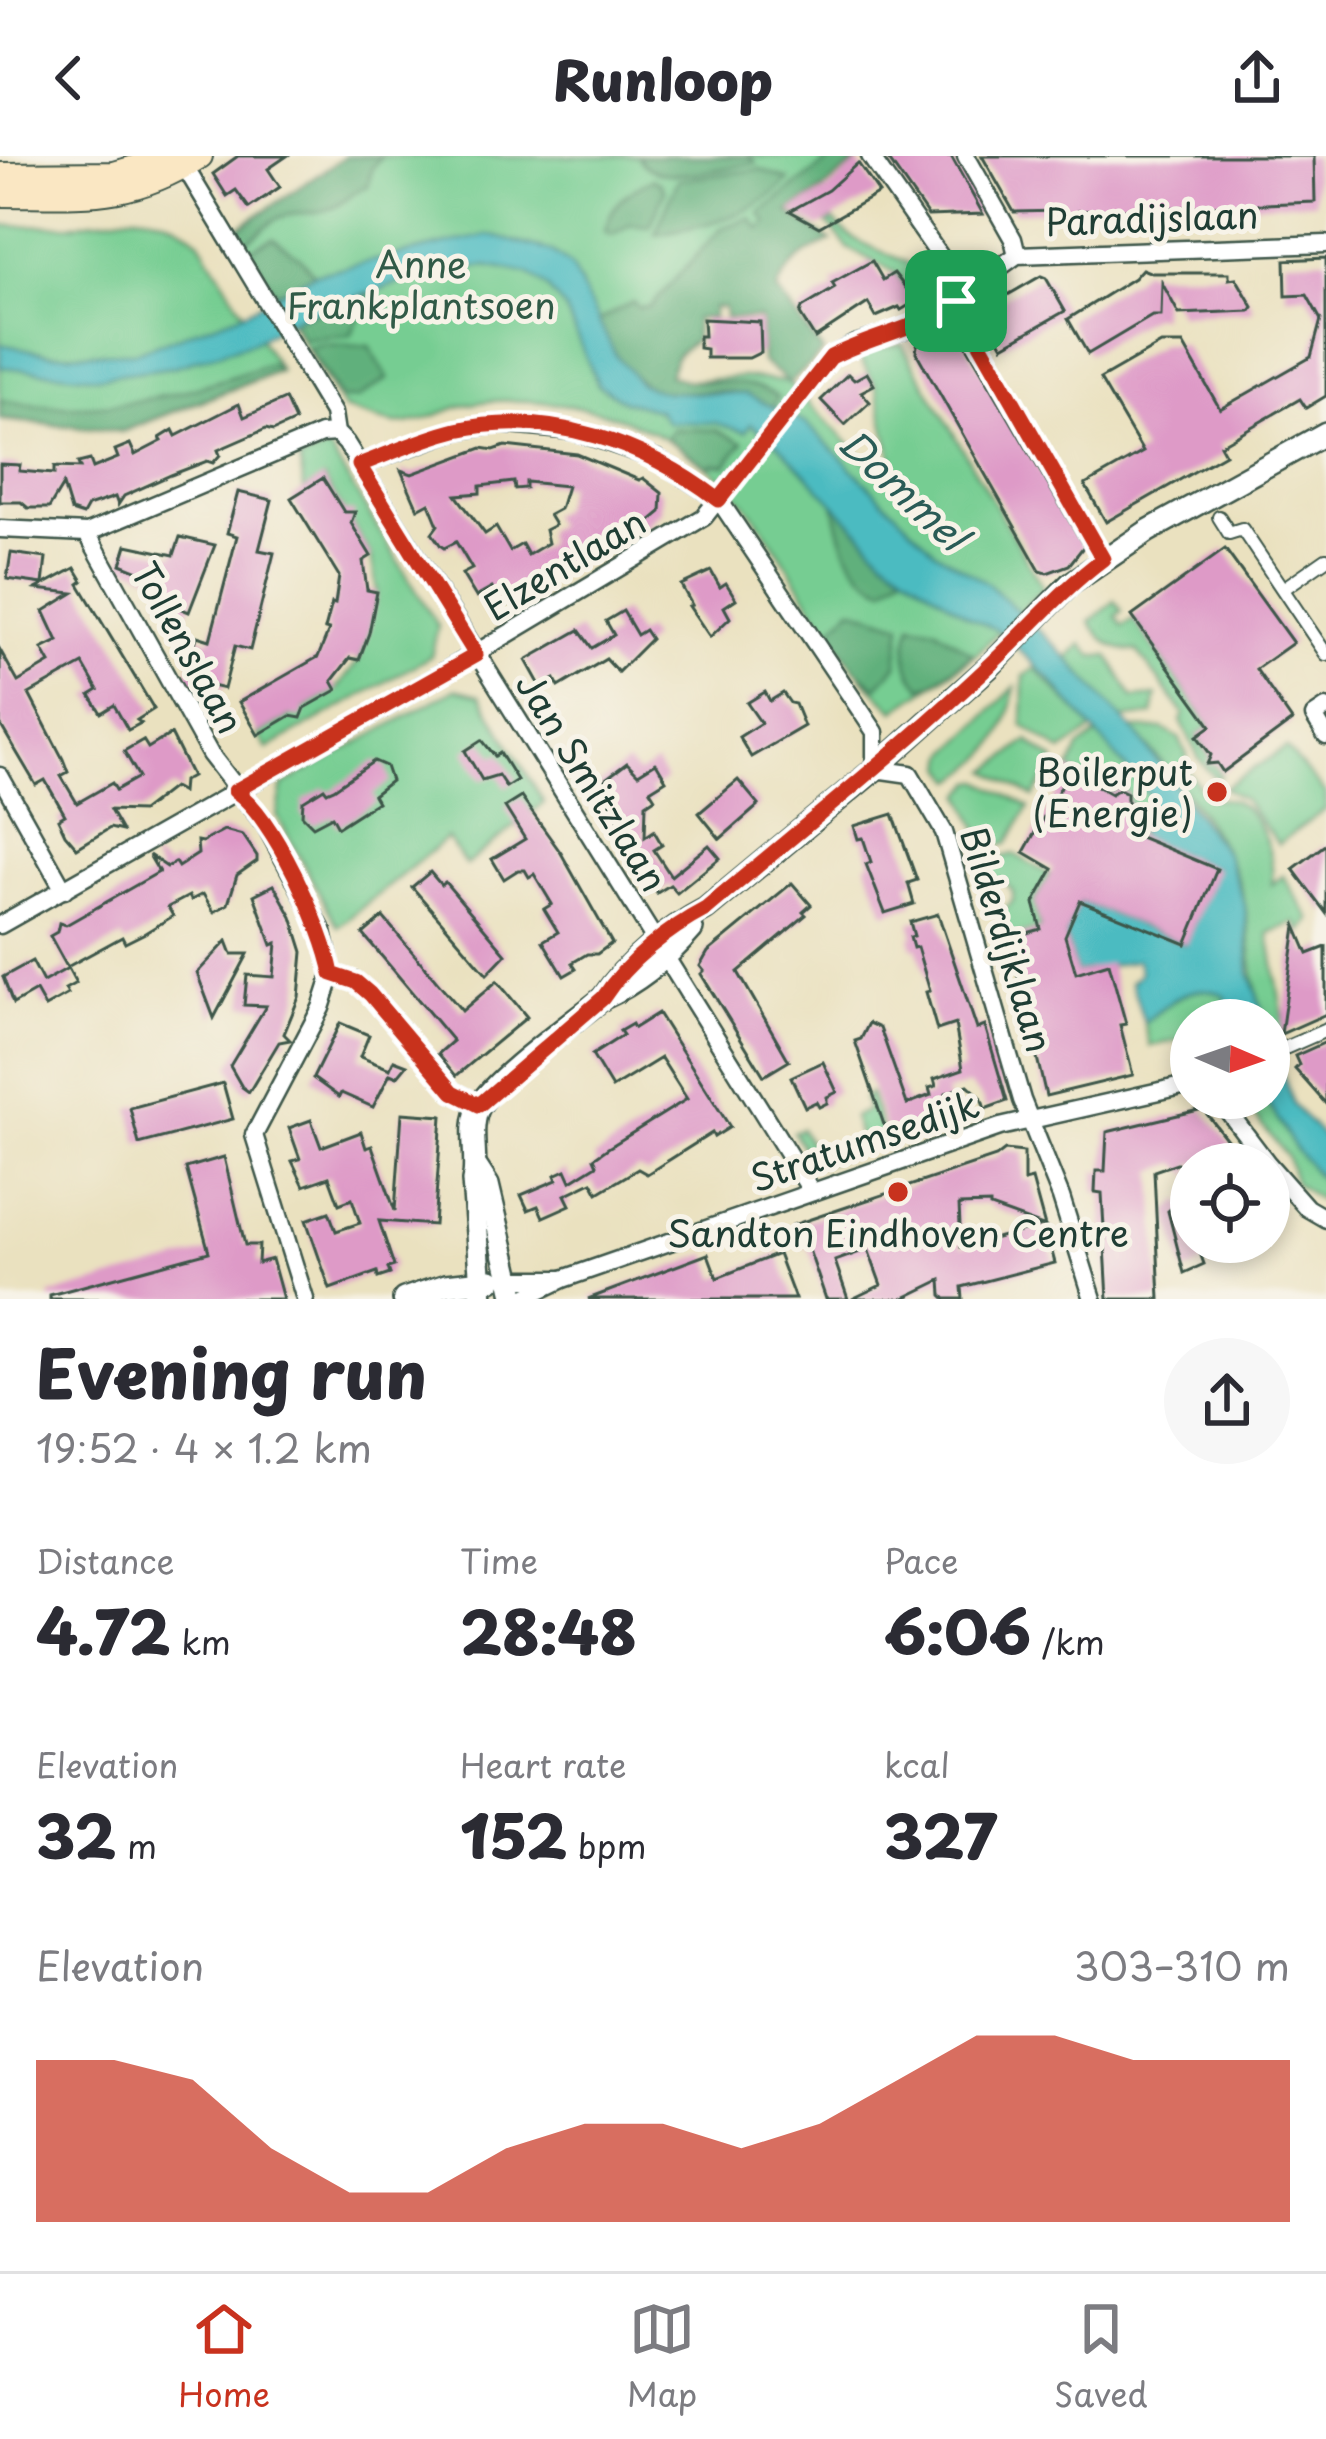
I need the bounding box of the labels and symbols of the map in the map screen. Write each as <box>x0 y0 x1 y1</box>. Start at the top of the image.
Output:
street label: Paradijslaan <box>1045 186 1259 248</box>
park label: Anne Frankplantsoen <box>286 236 556 331</box>
pin <box>905 250 1007 352</box>
water label: Dommel <box>827 413 985 567</box>
street label: Elzentlaan <box>473 494 655 632</box>
street label: Tollenslaan <box>120 551 258 743</box>
street label: Jan Smitzlaan <box>504 661 682 901</box>
place label: Boilerput (Energie) <box>1032 744 1193 839</box>
marker: Boilerput (Energie) <box>1204 779 1230 805</box>
street label: Bilderdijklaan <box>948 820 1068 1058</box>
north arrow <box>1170 999 1290 1119</box>
street label: Stratumsedijk <box>742 1076 986 1204</box>
marker: Sandton Eindhoven Centre <box>885 1179 911 1205</box>
place label: Sandton Eindhoven Centre <box>667 1205 1129 1259</box>

